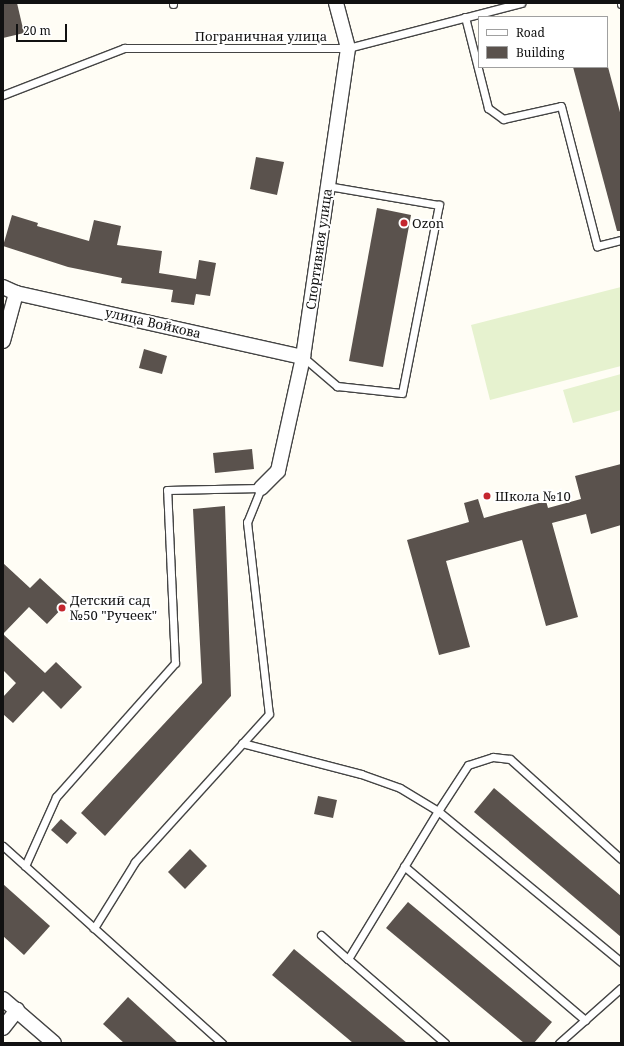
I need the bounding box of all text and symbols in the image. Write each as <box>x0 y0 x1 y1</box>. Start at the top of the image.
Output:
scale bar <box>18 16 69 42</box>
legend <box>478 16 608 68</box>
text: 20 m <box>23 22 51 39</box>
text: Road <box>516 24 545 41</box>
street label: Пограничная улица <box>195 28 327 44</box>
text: Building <box>516 44 564 61</box>
street label: Спортивная улица <box>303 187 335 311</box>
place label: Ozon <box>412 215 444 231</box>
marker: Ozon <box>399 218 409 228</box>
street label: улица Войкова <box>103 304 203 342</box>
place label: Школа №10 <box>495 488 571 504</box>
marker: Школа №10 <box>482 491 492 501</box>
place label: Детский сад №50 "Ручеек" <box>70 593 157 624</box>
marker: Детский сад №50 "Ручеек" <box>57 603 67 613</box>

